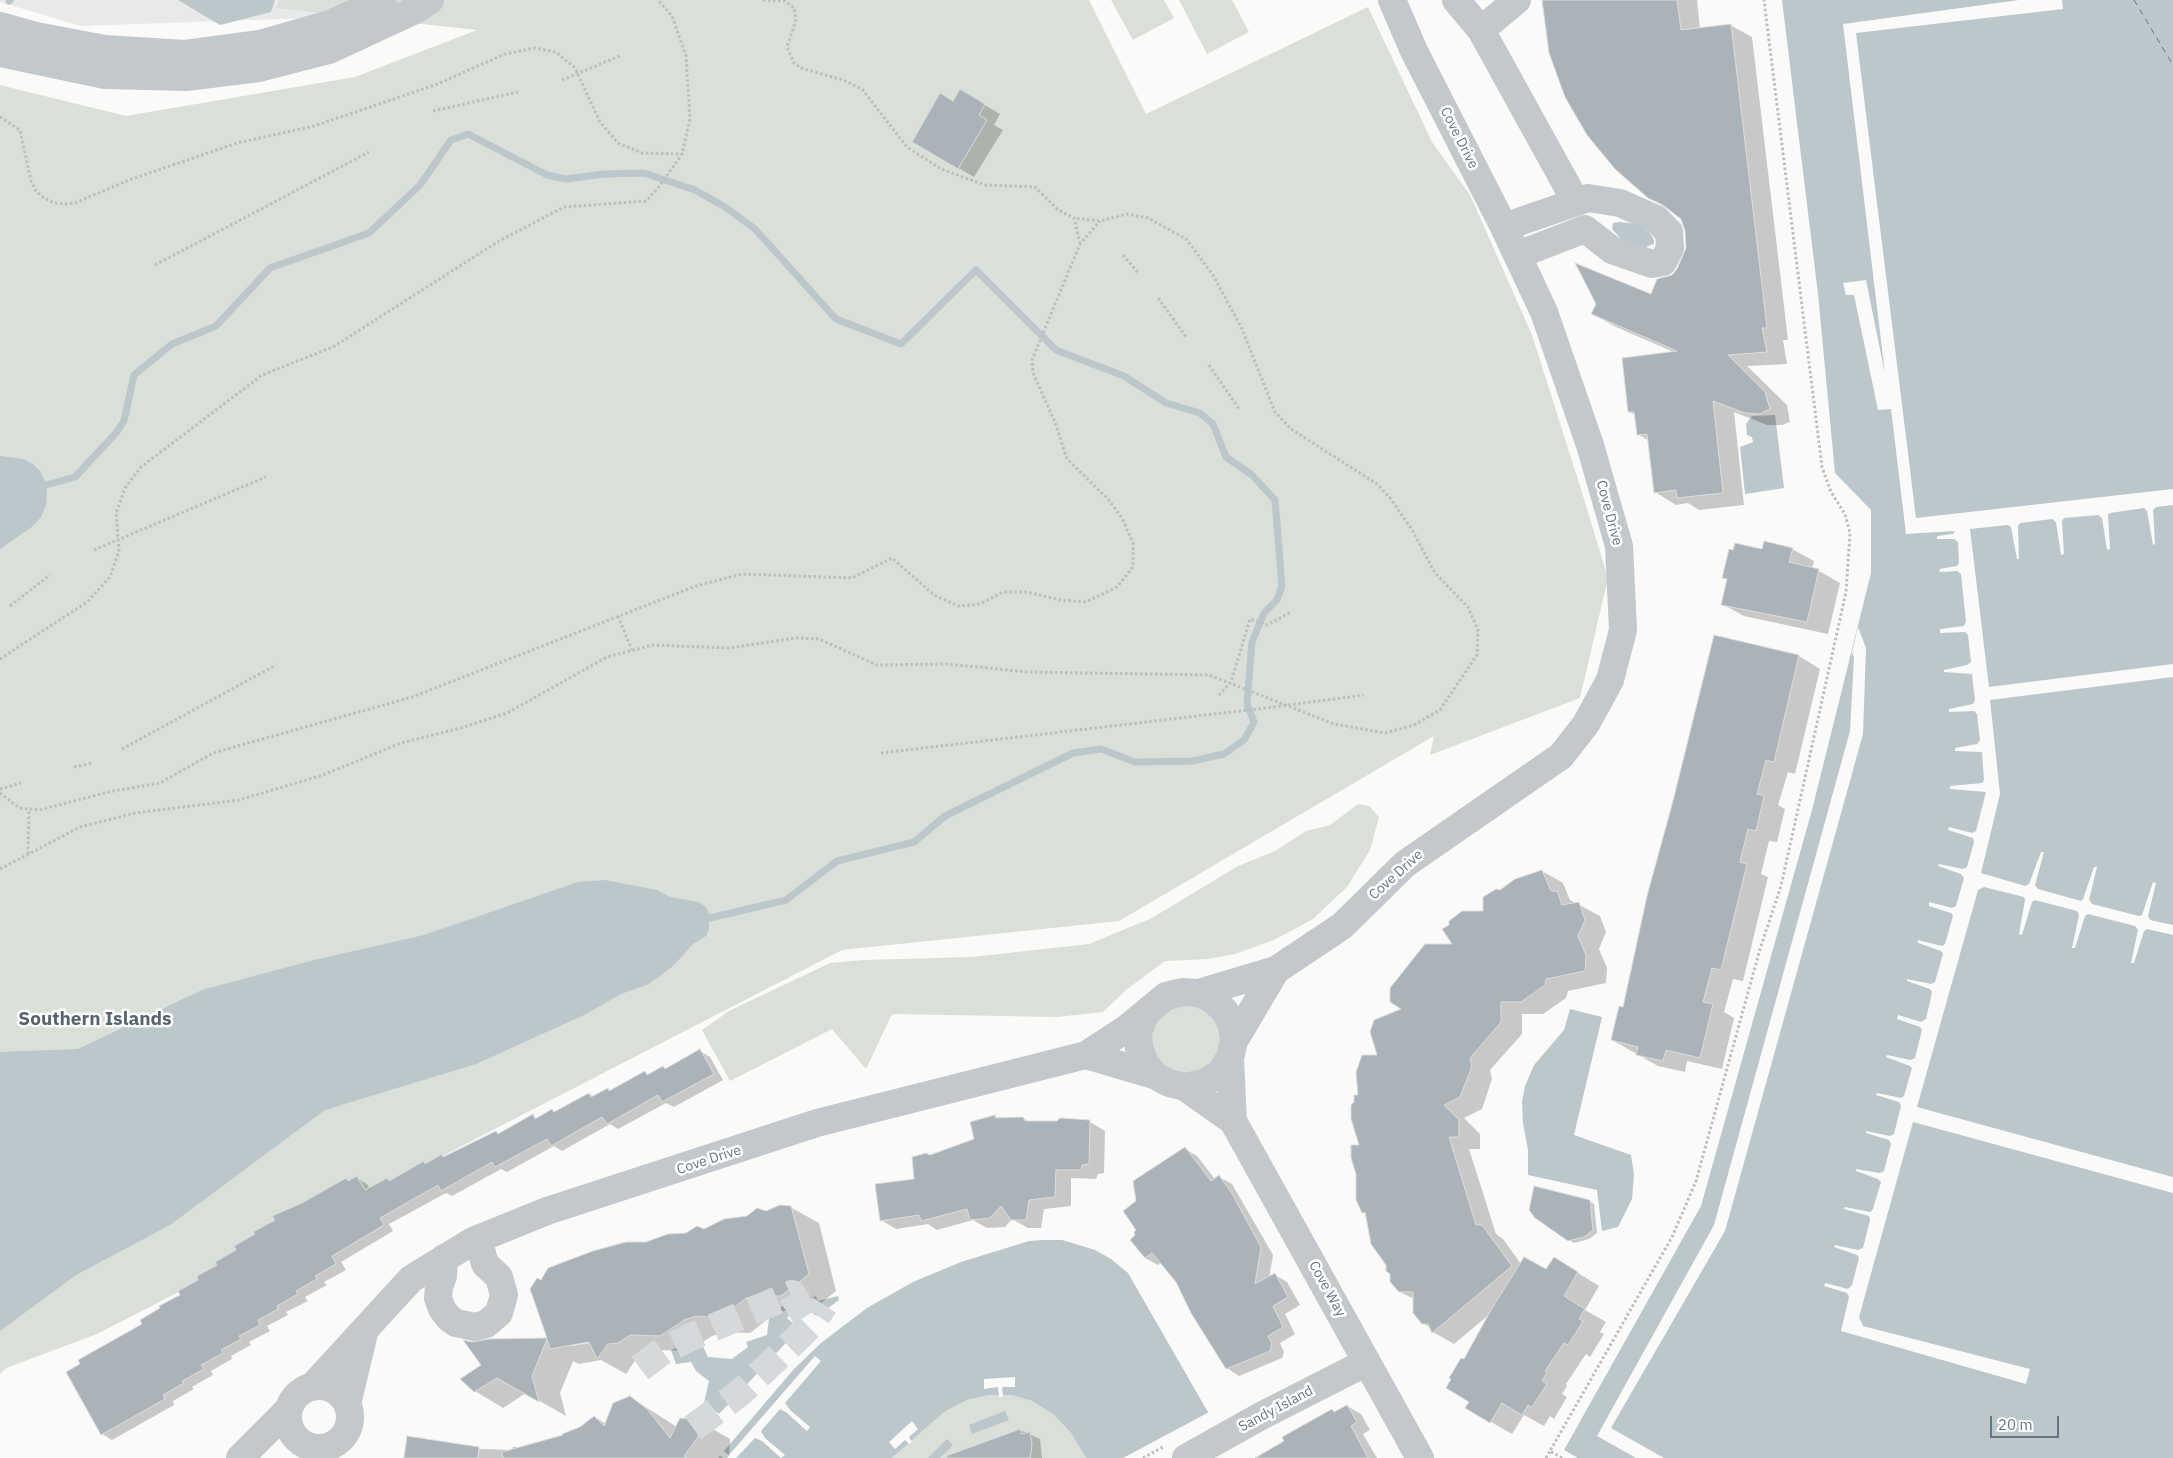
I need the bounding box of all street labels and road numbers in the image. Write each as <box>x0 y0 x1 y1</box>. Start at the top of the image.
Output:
street label: Cove Drive <box>1436 104 1482 172</box>
street label: Cove Drive <box>1592 479 1626 547</box>
street label: Cove Drive <box>1366 846 1426 904</box>
street label: Cove Drive <box>675 1142 743 1178</box>
street label: Cove Way <box>1305 1258 1349 1320</box>
street label: Sandy Island <box>1236 1382 1316 1436</box>

